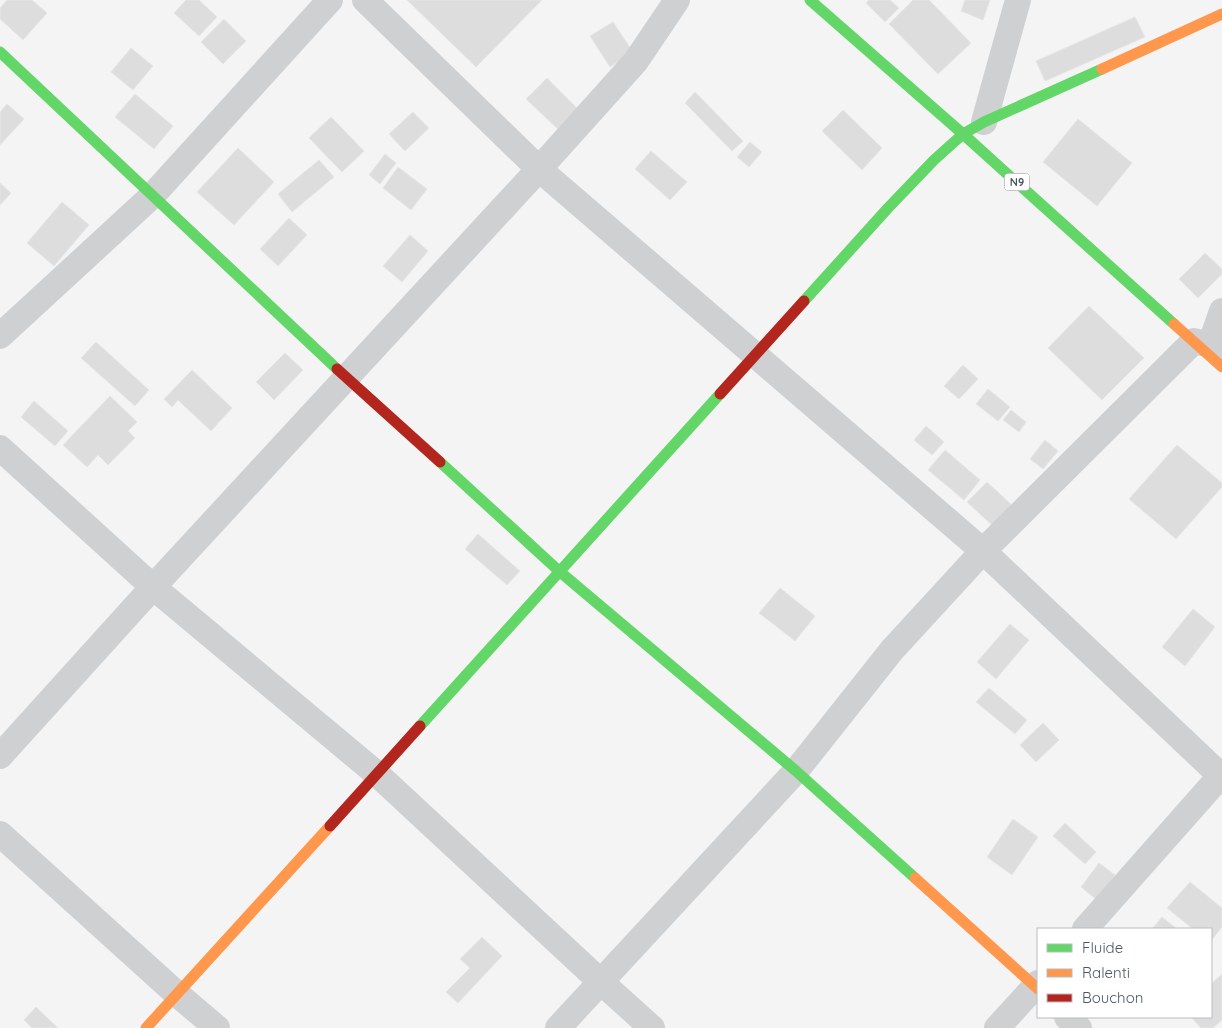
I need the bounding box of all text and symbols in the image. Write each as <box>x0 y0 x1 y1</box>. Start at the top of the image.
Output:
road number: N9 <box>1004 173 1030 190</box>
legend <box>1037 928 1212 1018</box>
text: Fluide <box>1082 938 1123 957</box>
text: Ralenti <box>1082 963 1130 982</box>
text: Bouchon <box>1082 988 1143 1007</box>

